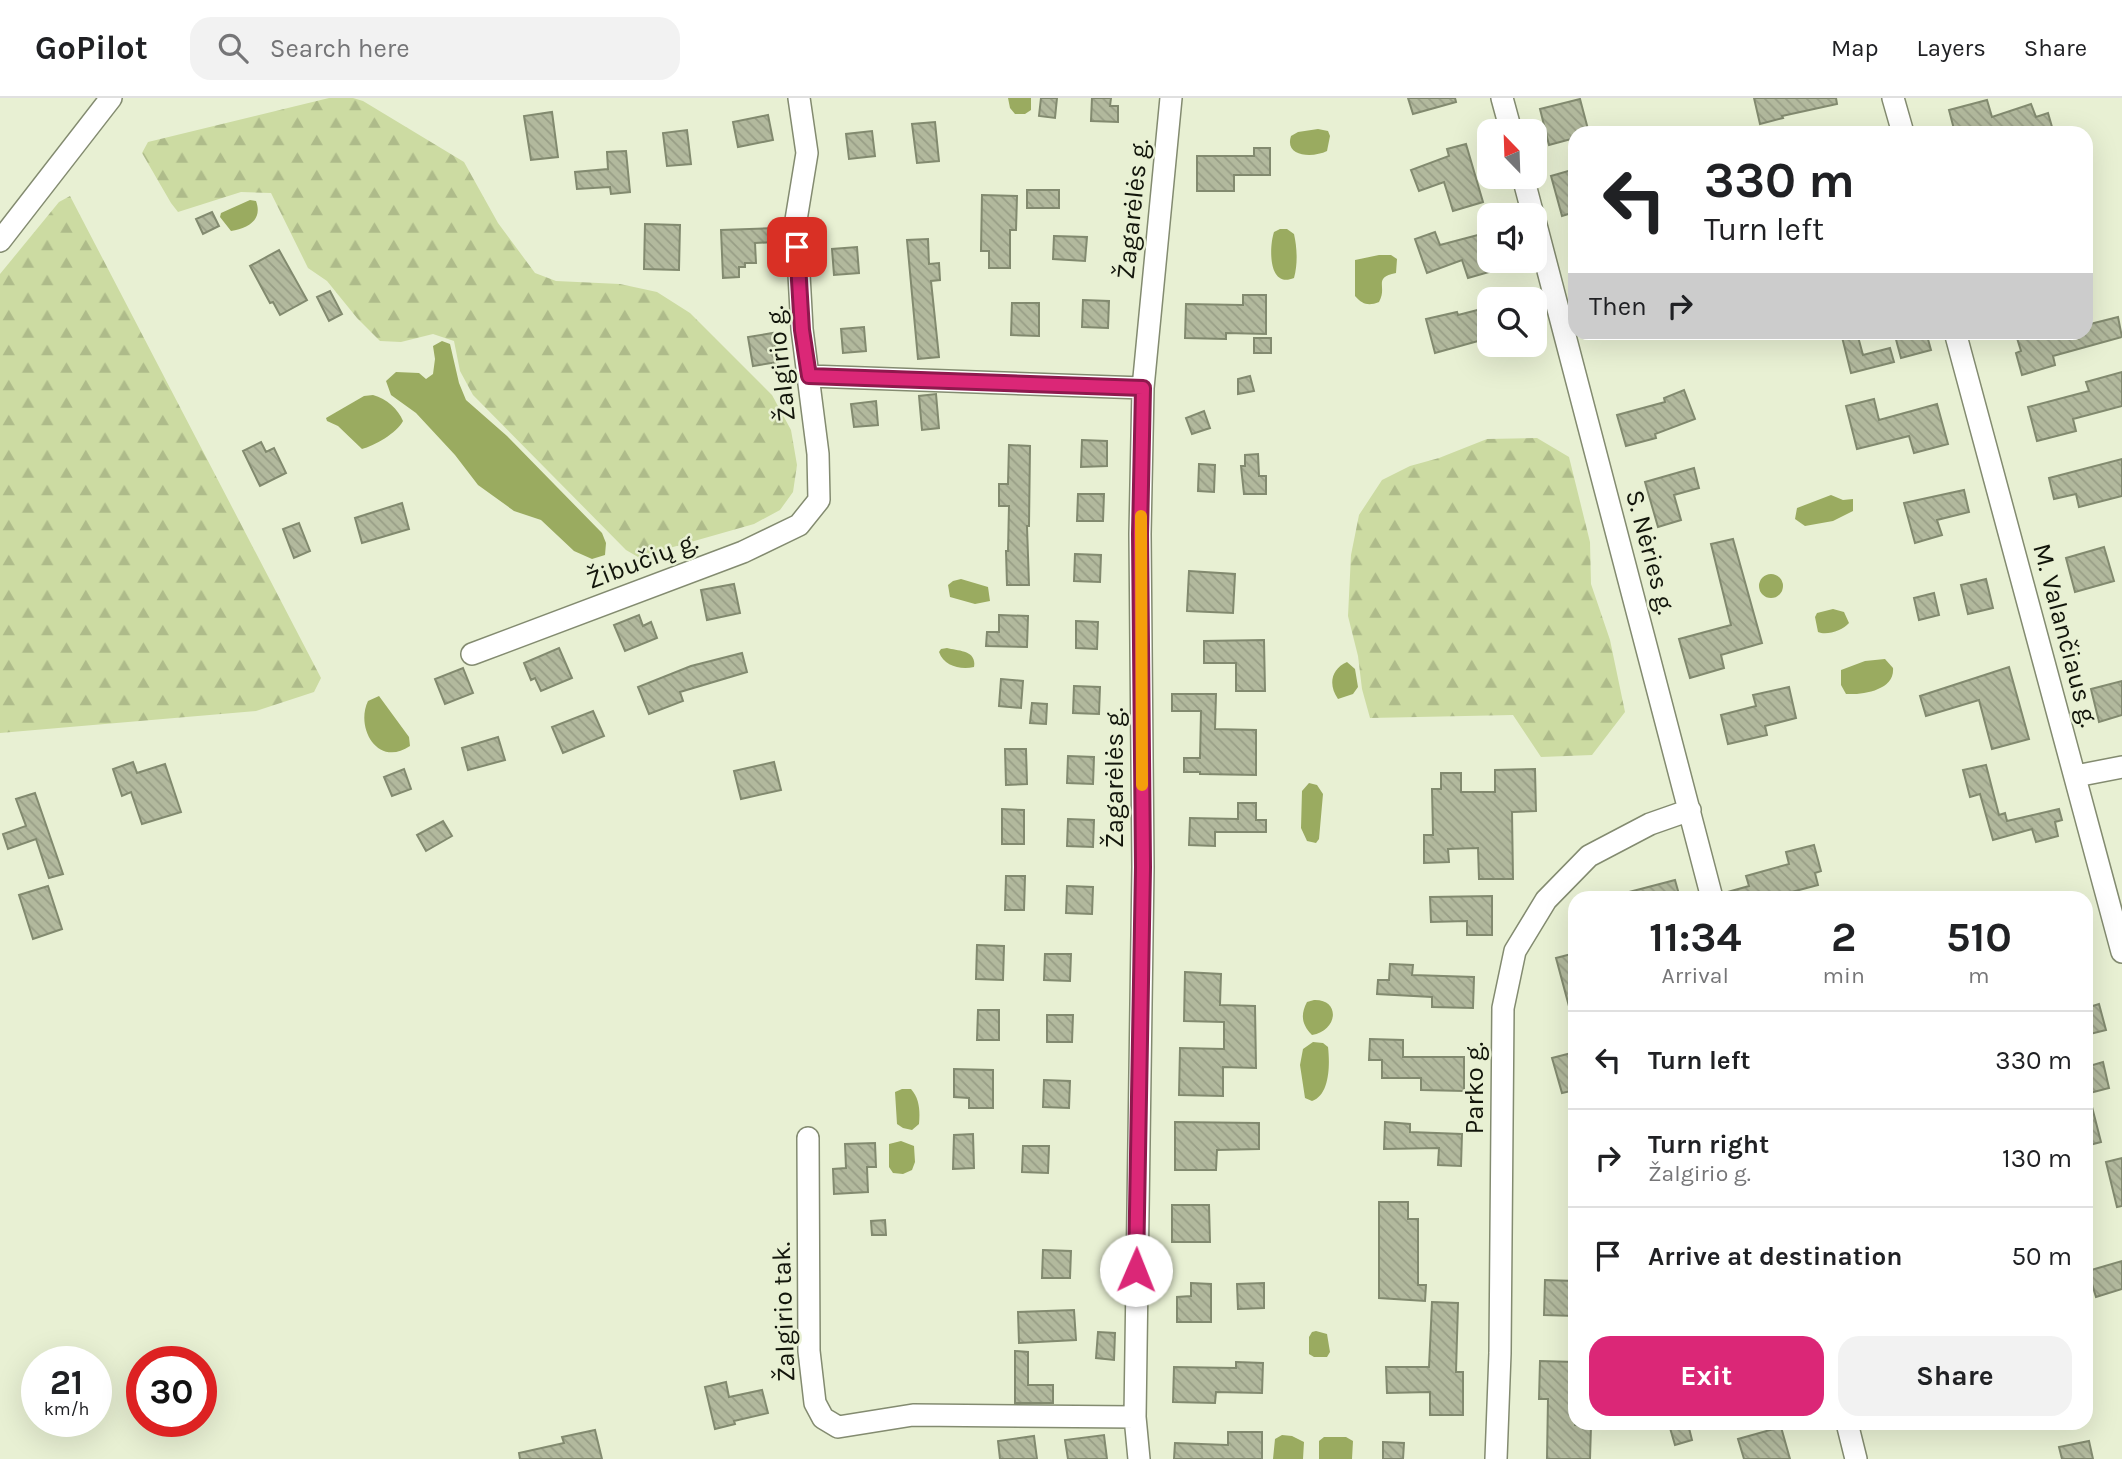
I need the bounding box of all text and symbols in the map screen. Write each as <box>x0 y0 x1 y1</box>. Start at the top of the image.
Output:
search box <box>190 17 680 80</box>
text: GoPilot <box>35 29 148 67</box>
icon: search <box>214 29 252 67</box>
text: Search here <box>270 33 410 64</box>
text: Map <box>1831 34 1879 62</box>
text: Layers <box>1917 34 1986 62</box>
text: Share <box>2024 34 2087 62</box>
north arrow <box>1477 119 1547 189</box>
map controls <box>1477 119 1547 357</box>
street label: Žagarėlės g. <box>1110 137 1155 281</box>
text: 330 m <box>1704 152 1855 209</box>
icon: left <box>1589 154 1680 245</box>
button: sound <box>1477 203 1547 273</box>
text: Turn left <box>1704 211 1824 248</box>
pin <box>767 217 827 277</box>
icon: arrive <box>778 228 816 266</box>
button: search <box>1477 287 1547 357</box>
icon: right <box>1661 287 1699 325</box>
text: Then <box>1589 291 1647 322</box>
street label: Žalgirio g. <box>759 305 802 423</box>
street label: S. Nėries g. <box>1619 487 1682 618</box>
street label: Žibučių g. <box>582 525 702 596</box>
street label: M. Valančiaus g. <box>2026 540 2105 730</box>
street label: Žagarėlės g. <box>1099 707 1130 849</box>
text: 11:34 <box>1649 912 1741 962</box>
text: 2 <box>1831 912 1856 962</box>
text: 510 <box>1946 912 2012 962</box>
text: Arrival <box>1662 962 1729 989</box>
text: min <box>1823 962 1865 989</box>
text: m <box>1968 962 1990 989</box>
icon: left <box>1589 1041 1627 1079</box>
street label: Parko g. <box>1459 1042 1490 1134</box>
text: Turn left <box>1648 1045 1750 1076</box>
text: 330 m <box>1995 1045 2072 1076</box>
text: Turn right <box>1648 1129 1769 1160</box>
icon: right <box>1589 1139 1627 1177</box>
text: 130 m <box>2002 1143 2072 1174</box>
text: Žalgirio g. <box>1648 1160 1751 1187</box>
position arrow <box>1099 1233 1173 1307</box>
icon: arrive <box>1589 1237 1627 1275</box>
street label: Žalgirio tak. <box>766 1241 801 1383</box>
text: Arrive at destination <box>1648 1241 1902 1272</box>
text: 50 m <box>2011 1241 2072 1272</box>
button: Exit <box>1589 1336 1824 1416</box>
button: Share <box>1838 1336 2072 1416</box>
speed limit sign: 30 <box>126 1346 217 1437</box>
text: 21 <box>50 1362 83 1403</box>
text: km/h <box>44 1398 89 1420</box>

